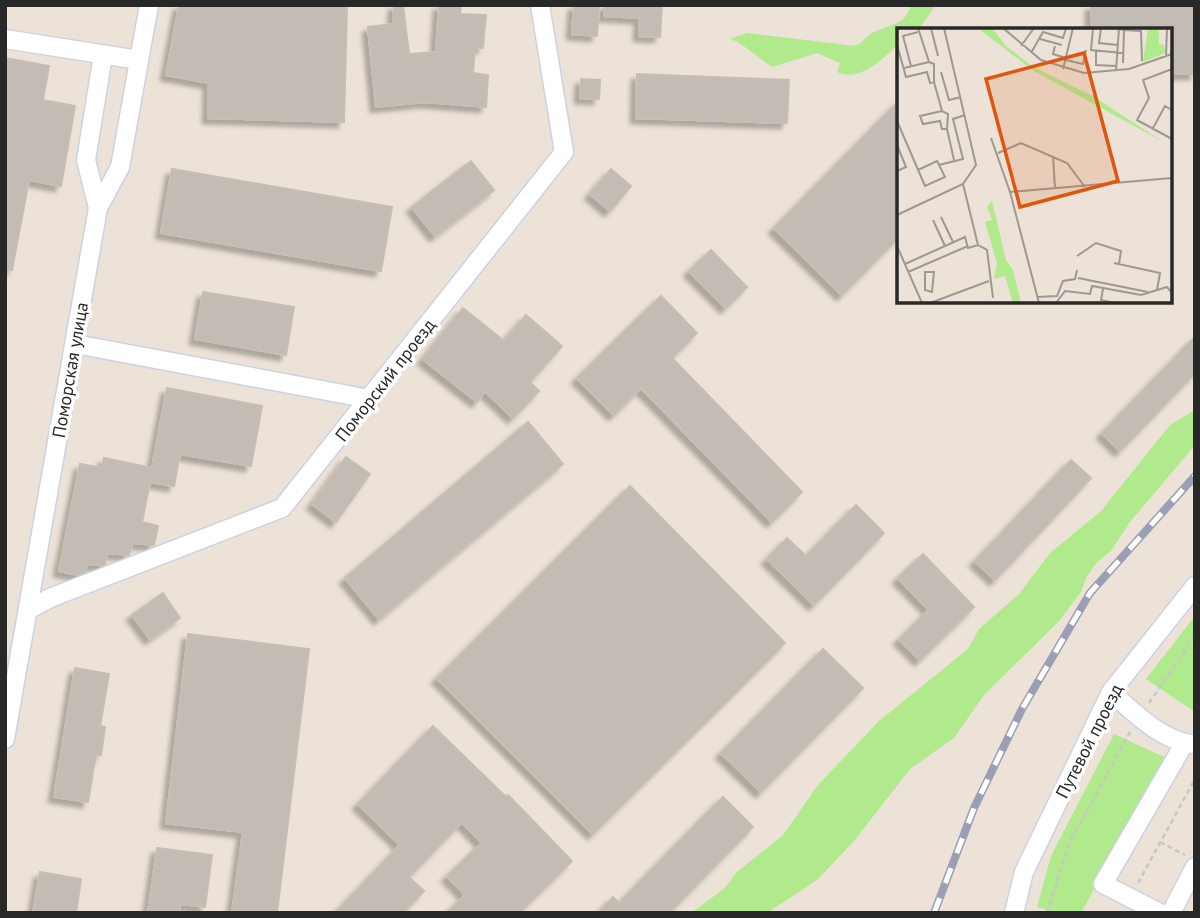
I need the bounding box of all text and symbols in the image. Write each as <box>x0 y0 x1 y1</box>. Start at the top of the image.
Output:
inset map <box>897 28 1172 303</box>
street label: Поморская улица <box>47 300 93 440</box>
street label: Поморский проезд <box>330 314 440 446</box>
street label: Путевой проезд <box>1050 680 1128 802</box>

